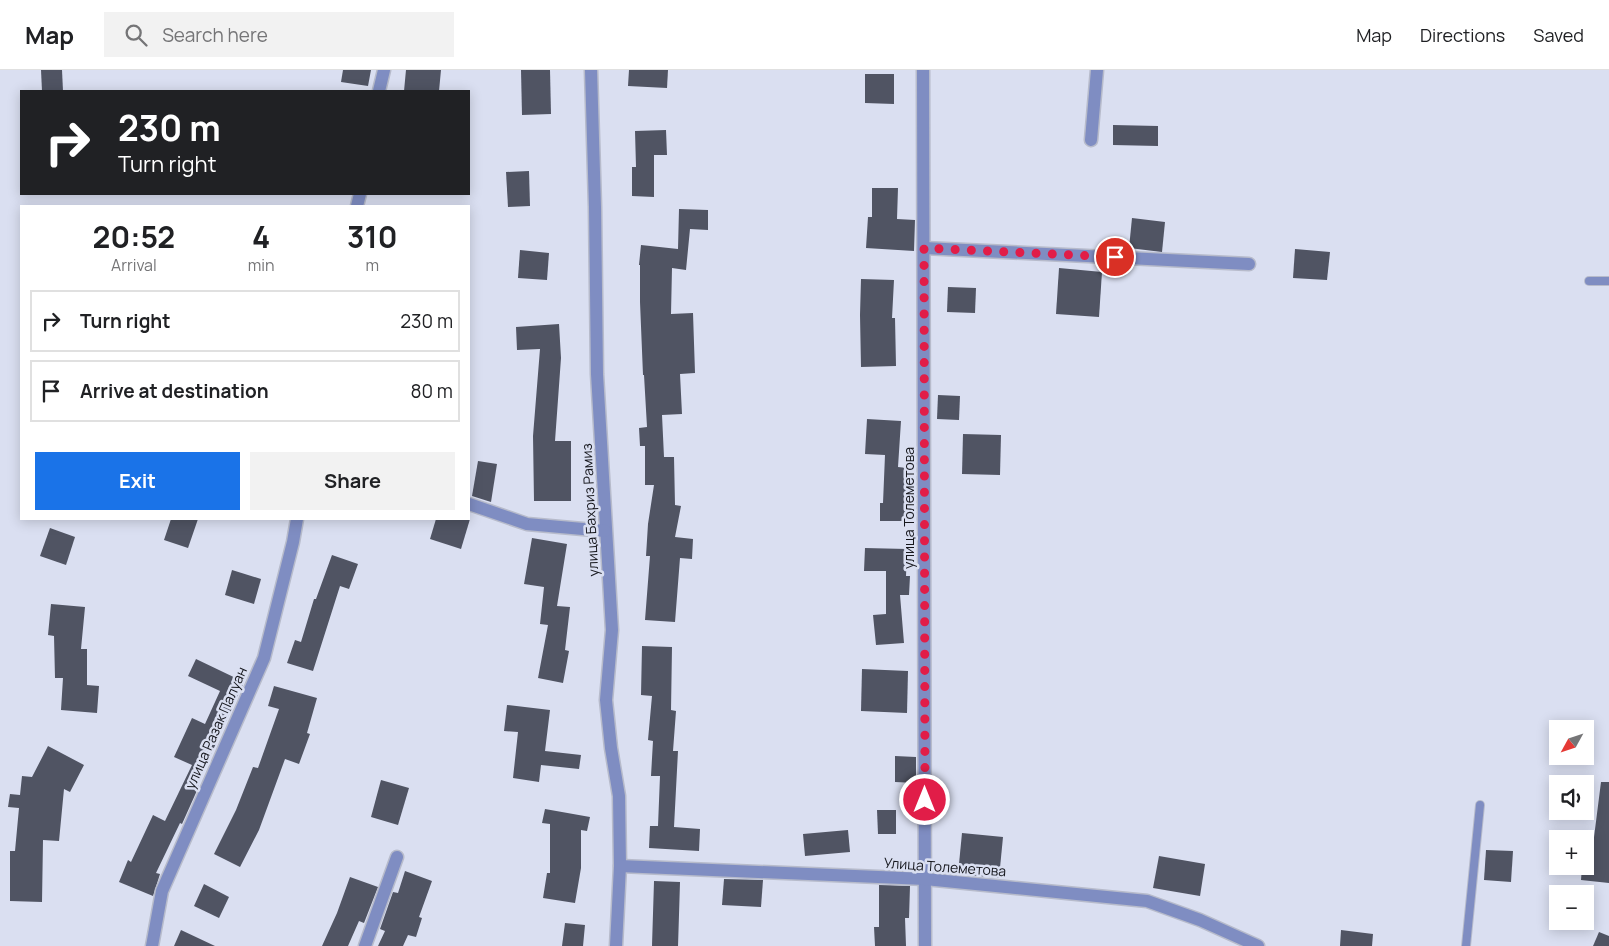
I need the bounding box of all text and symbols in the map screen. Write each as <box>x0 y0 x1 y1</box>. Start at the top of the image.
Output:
search box <box>104 12 454 57</box>
text: Map <box>25 18 74 51</box>
icon: search <box>122 21 150 49</box>
text: Search here <box>162 22 268 48</box>
text: Map <box>1356 23 1392 47</box>
text: Directions <box>1420 23 1505 47</box>
text: Saved <box>1533 23 1584 47</box>
text: 230 m <box>118 104 221 152</box>
icon: right <box>35 110 100 175</box>
text: Turn right <box>118 149 216 179</box>
text: 20:52 <box>93 216 175 257</box>
text: 4 <box>252 216 270 257</box>
text: 310 <box>347 216 397 257</box>
pin <box>1094 236 1136 278</box>
icon: arrive <box>1101 243 1129 271</box>
text: Arrival <box>111 254 157 276</box>
text: min <box>248 254 275 276</box>
text: m <box>365 254 379 276</box>
icon: right <box>37 307 65 335</box>
text: Turn right <box>80 308 170 334</box>
text: 230 m <box>400 308 453 334</box>
icon: arrive <box>37 377 65 405</box>
text: Arrive at destination <box>80 378 269 404</box>
text: 80 m <box>410 378 453 404</box>
street label: улица Бахриз Рамиз <box>577 443 602 577</box>
street label: улица Толеметова <box>899 447 918 569</box>
button: Exit <box>35 452 240 510</box>
button: Share <box>250 452 455 510</box>
street label: улица Разак Палуан <box>180 664 251 792</box>
north arrow <box>1549 720 1594 765</box>
map controls <box>1549 720 1594 930</box>
position arrow <box>898 773 950 825</box>
button: sound <box>1549 775 1594 820</box>
button: + <box>1549 830 1594 875</box>
street label: Улица Толеметова <box>883 853 1007 880</box>
button: − <box>1549 885 1594 930</box>

